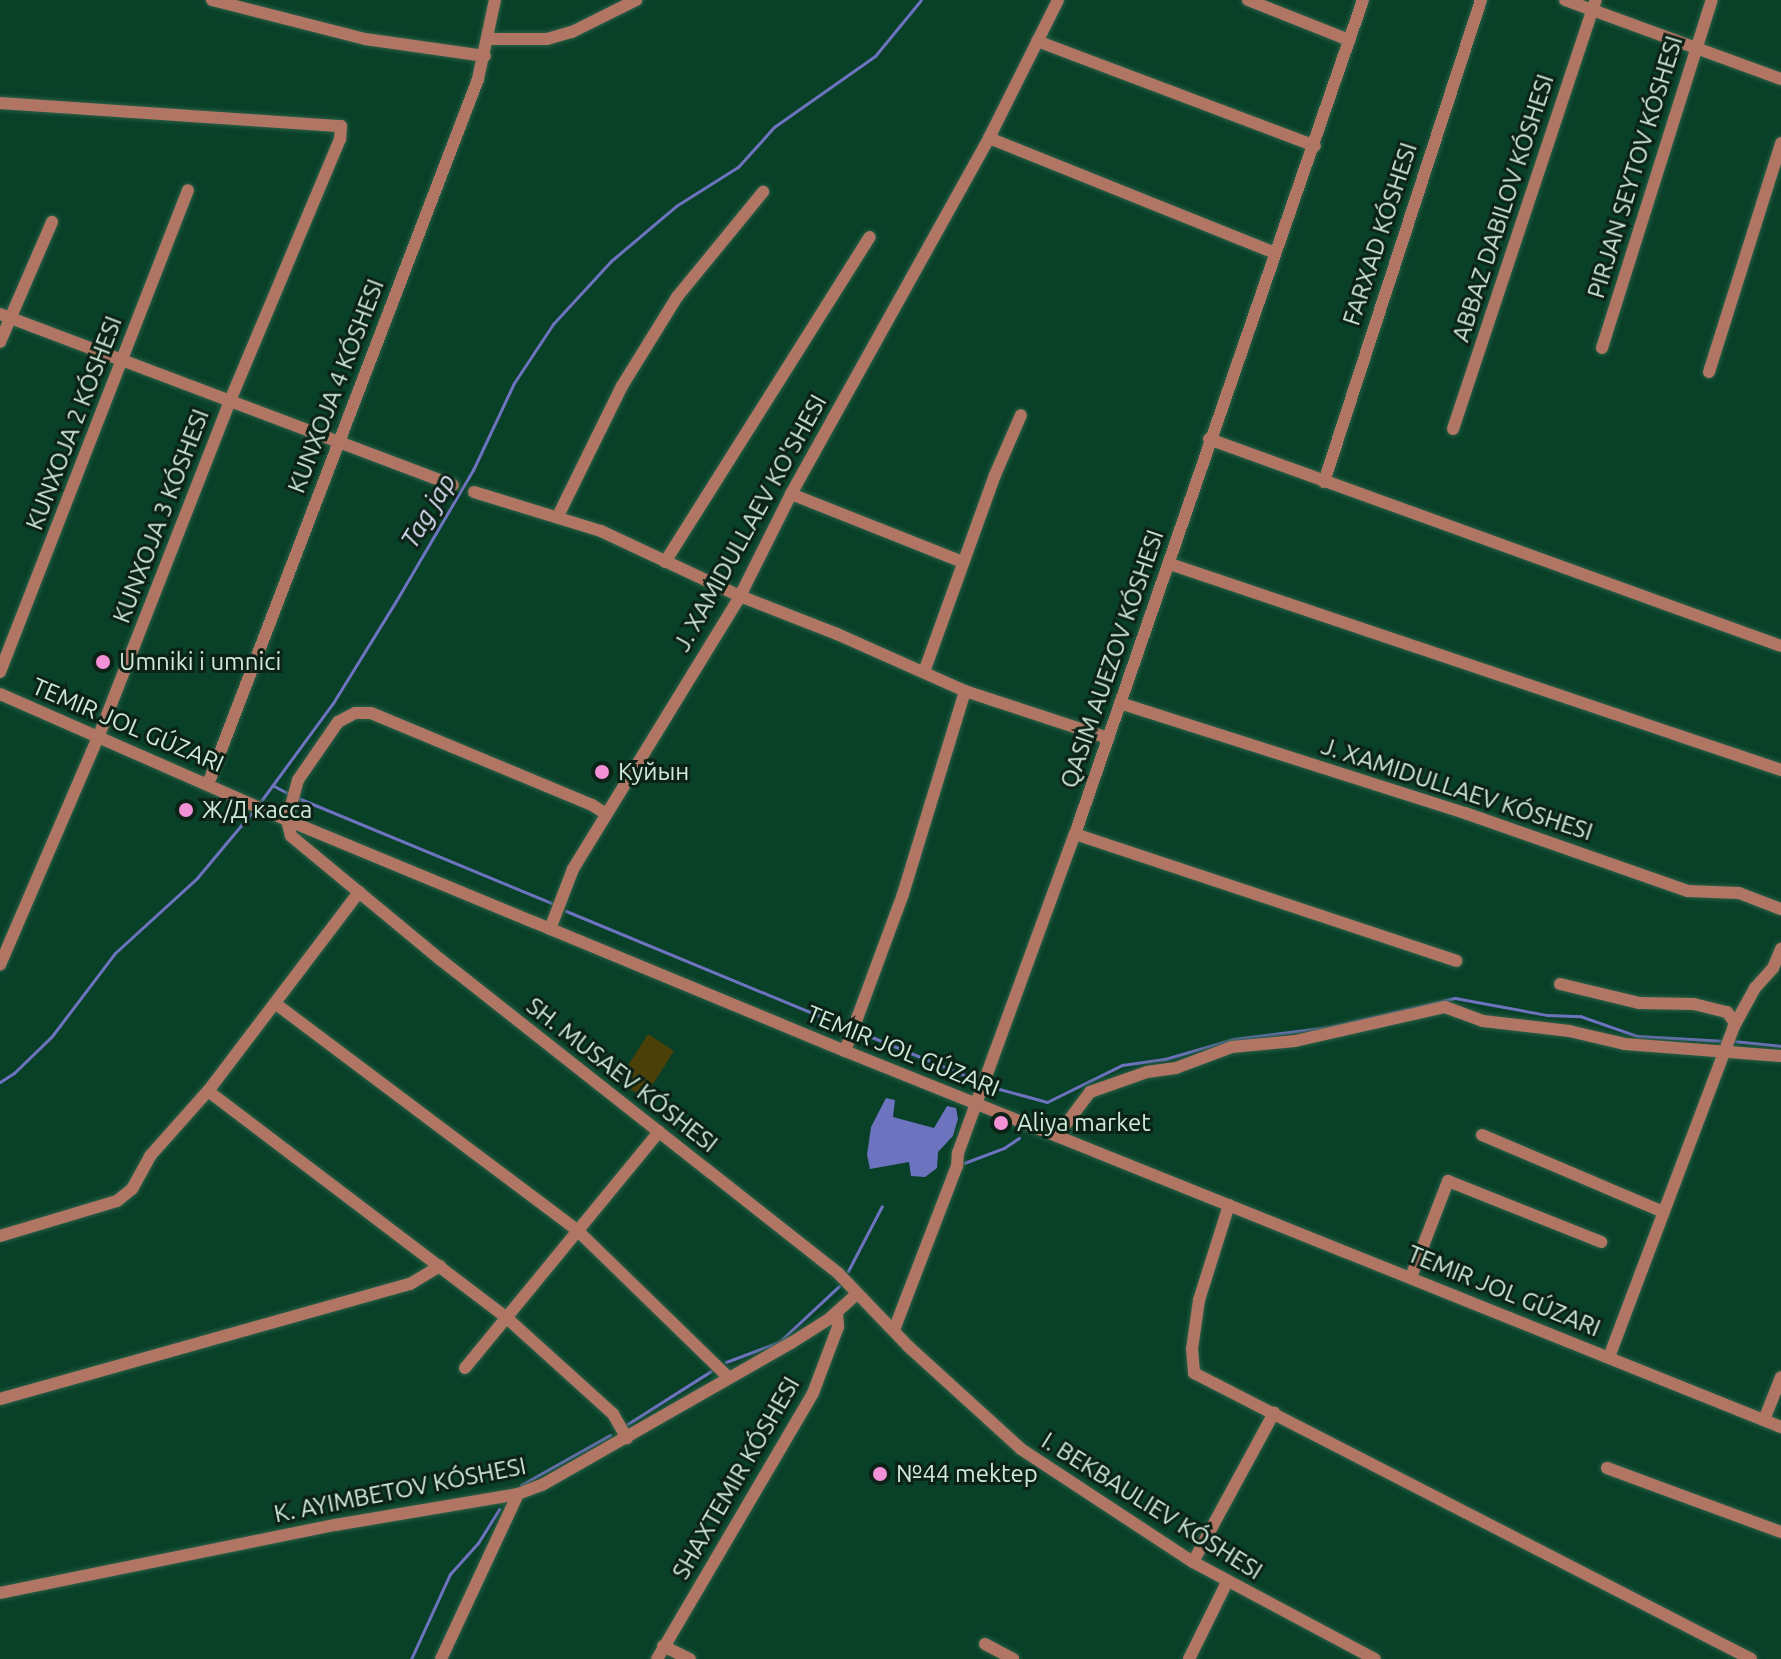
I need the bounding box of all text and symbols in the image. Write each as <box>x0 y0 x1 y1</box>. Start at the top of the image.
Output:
street label: PIRJAN SEYTOV KÓSHESI <box>1581 32 1689 302</box>
street label: ABBAZ DABILOV KÓSHESI <box>1446 71 1560 345</box>
street label: FARXAD KÓSHESI <box>1337 139 1423 329</box>
street label: KUNXOJA 4 KÓSHESI <box>282 275 390 497</box>
street label: KUNXOJA 2 KÓSHESI <box>20 312 128 534</box>
street label: J. XAMIDULLAEV KO'SHESI <box>667 390 833 656</box>
street label: KUNXOJA 3 KÓSHESI <box>107 405 215 627</box>
water label: Tag jap <box>394 468 462 554</box>
street label: QASIM AUEZOV KÓSHESI <box>1054 526 1170 792</box>
place label: Umniki i umnici <box>119 648 281 676</box>
marker: Umniki i umnici <box>94 653 112 671</box>
street label: TEMIR JOL GÚZARI <box>28 672 228 778</box>
street label: J. XAMIDULLAEV KÓSHESI <box>1318 731 1596 847</box>
place label: Куйын <box>618 758 689 786</box>
marker: Куйын <box>593 763 611 781</box>
place label: Ж/Д касса <box>202 796 312 824</box>
marker: Ж/Д касса <box>177 801 195 819</box>
street label: SH. MUSAEV KÓSHESI <box>521 991 723 1159</box>
street label: TEMIR JOL GÚZARI <box>802 999 1004 1103</box>
place label: Aliya market <box>1017 1109 1151 1137</box>
marker: Aliya market <box>992 1114 1010 1132</box>
street label: TEMIR JOL GÚZARI <box>1403 1239 1605 1343</box>
street label: SHAXTEMIR KÓSHESI <box>666 1372 806 1584</box>
street label: I. BEKBAULIEV KÓSHESI <box>1036 1426 1268 1586</box>
street label: K. AYIMBETOV KÓSHESI <box>272 1451 528 1529</box>
place label: №44 mektep <box>896 1460 1038 1488</box>
marker: №44 mektep <box>871 1465 889 1483</box>

